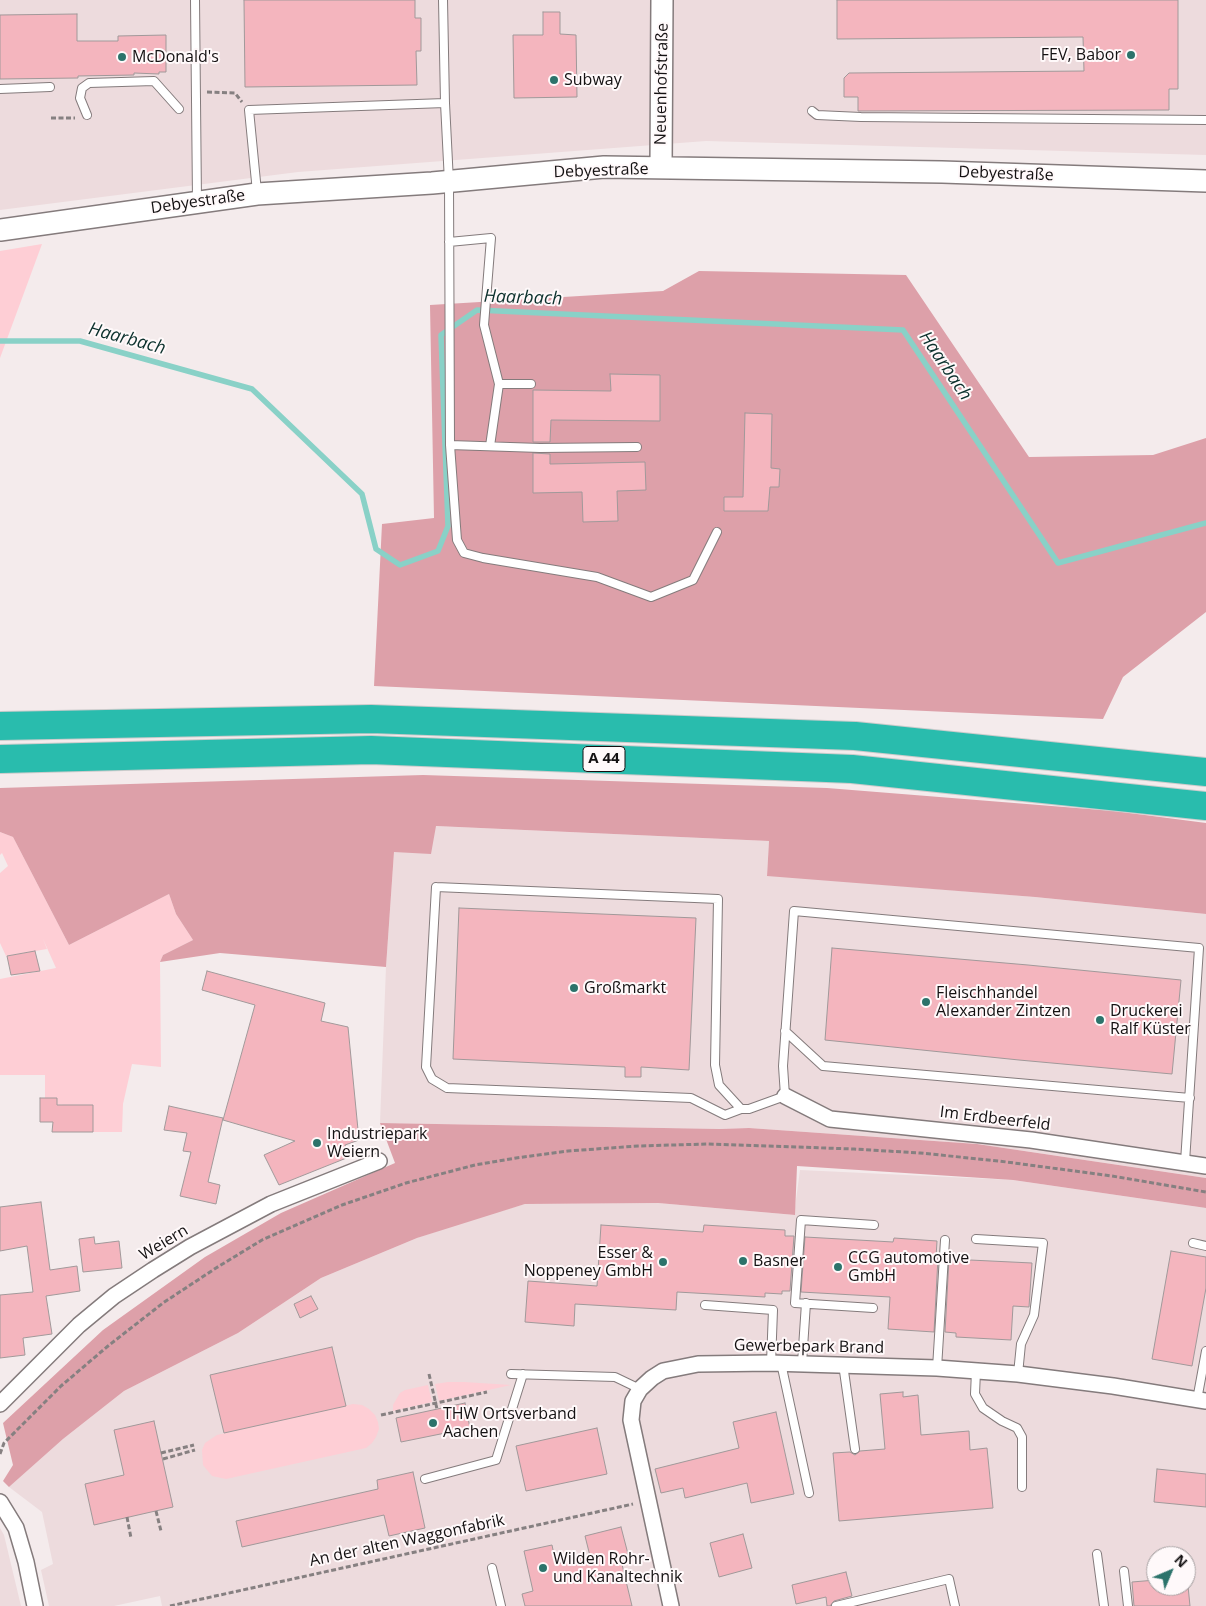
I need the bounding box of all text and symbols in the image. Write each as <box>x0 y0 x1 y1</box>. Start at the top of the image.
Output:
street label: Neuenhofstraße <box>651 23 673 145</box>
place label: FEV, Babor <box>1041 45 1121 65</box>
place label: McDonald's <box>132 47 219 67</box>
marker: FEV, Babor <box>1125 49 1137 61</box>
marker: McDonald's <box>116 51 128 63</box>
place label: Subway <box>564 70 622 90</box>
marker: Subway <box>548 74 560 86</box>
street label: Debyestraße <box>553 160 649 182</box>
street label: Debyestraße <box>958 163 1054 185</box>
street label: Debyestraße <box>150 186 246 218</box>
water label: Haarbach <box>483 286 563 310</box>
water label: Haarbach <box>86 318 168 360</box>
water label: Haarbach <box>914 327 976 405</box>
road number: A 44 <box>583 746 625 772</box>
place label: Großmarkt <box>584 978 666 998</box>
marker: Großmarkt <box>568 982 580 994</box>
place label: Fleischhandel Alexander Zintzen <box>936 983 1071 1021</box>
marker: Fleischhandel Alexander Zintzen <box>920 996 932 1008</box>
place label: Druckerei Ralf Küster <box>1110 1001 1191 1039</box>
marker: Druckerei Ralf Küster <box>1094 1014 1106 1026</box>
street label: Im Erdbeerfeld <box>939 1103 1051 1135</box>
place label: Industriepark Weiern <box>327 1124 427 1162</box>
marker: Industriepark Weiern <box>311 1137 323 1149</box>
street label: Weiern <box>136 1221 192 1265</box>
place label: Esser & Noppeney GmbH <box>524 1243 653 1281</box>
place label: CCG automotive GmbH <box>848 1248 969 1286</box>
place label: Basner <box>753 1251 805 1271</box>
marker: Basner <box>737 1255 749 1267</box>
marker: Esser & Noppeney GmbH <box>657 1256 669 1268</box>
marker: CCG automotive GmbH <box>832 1261 844 1273</box>
street label: Gewerbepark Brand <box>734 1336 884 1358</box>
place label: THW Ortsverband Aachen <box>443 1404 577 1442</box>
marker: THW Ortsverband Aachen <box>427 1417 439 1429</box>
street label: An der alten Waggonfabrik <box>308 1511 506 1571</box>
north arrow <box>1146 1546 1196 1596</box>
place label: Wilden Rohr- und Kanaltechnik <box>553 1549 682 1587</box>
text: N <box>1171 1550 1192 1571</box>
marker: Wilden Rohr- und Kanaltechnik <box>537 1562 549 1574</box>

